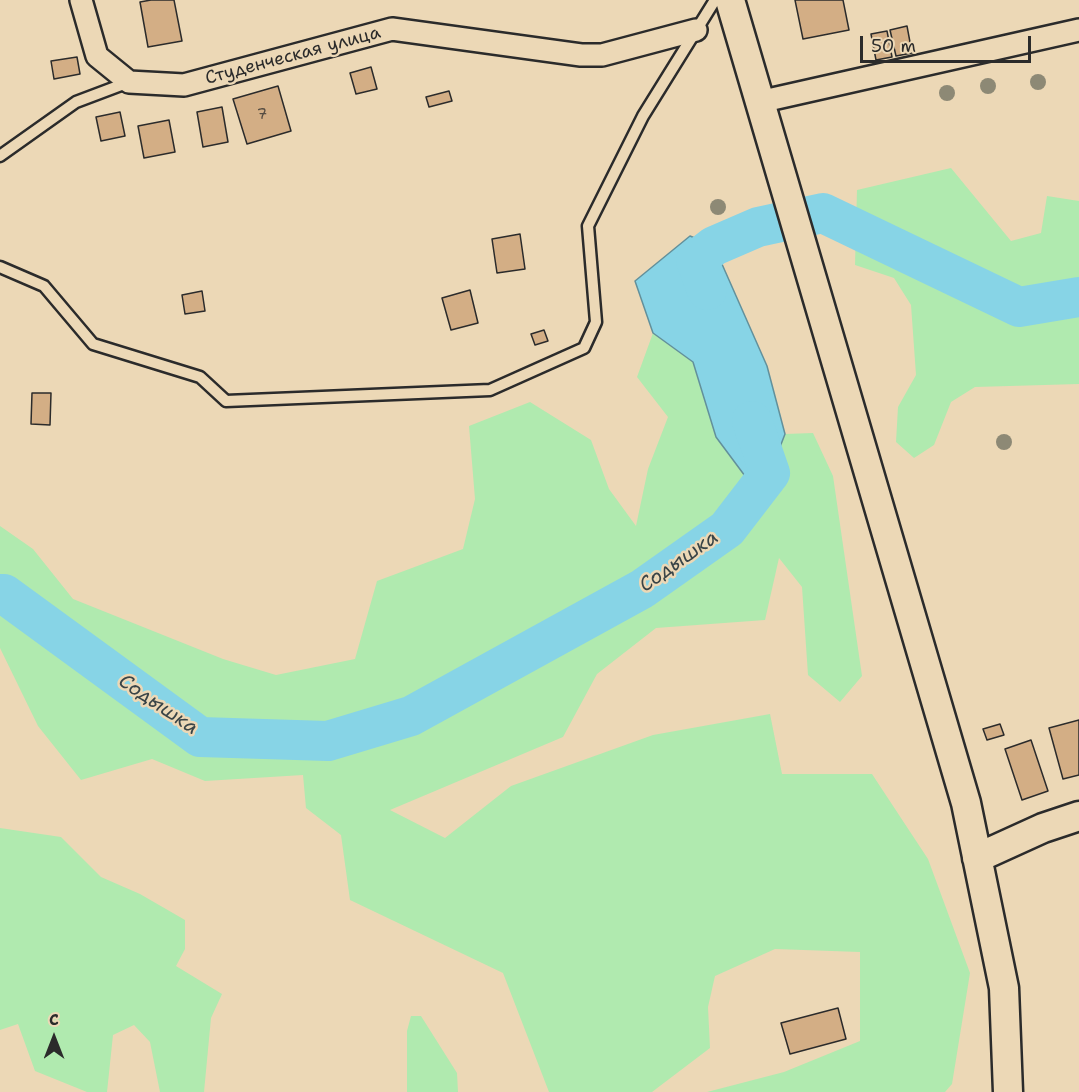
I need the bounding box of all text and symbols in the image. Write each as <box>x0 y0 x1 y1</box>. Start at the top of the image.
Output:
street label: Студенческая улица <box>203 22 383 90</box>
scale bar <box>863 24 1034 62</box>
text: 50 m <box>871 34 916 58</box>
house number: 7 <box>257 106 267 124</box>
water label: Содышка <box>635 526 723 598</box>
water label: Содышка <box>113 670 203 740</box>
north arrow <box>24 1008 84 1068</box>
text: С <box>49 1009 59 1030</box>

